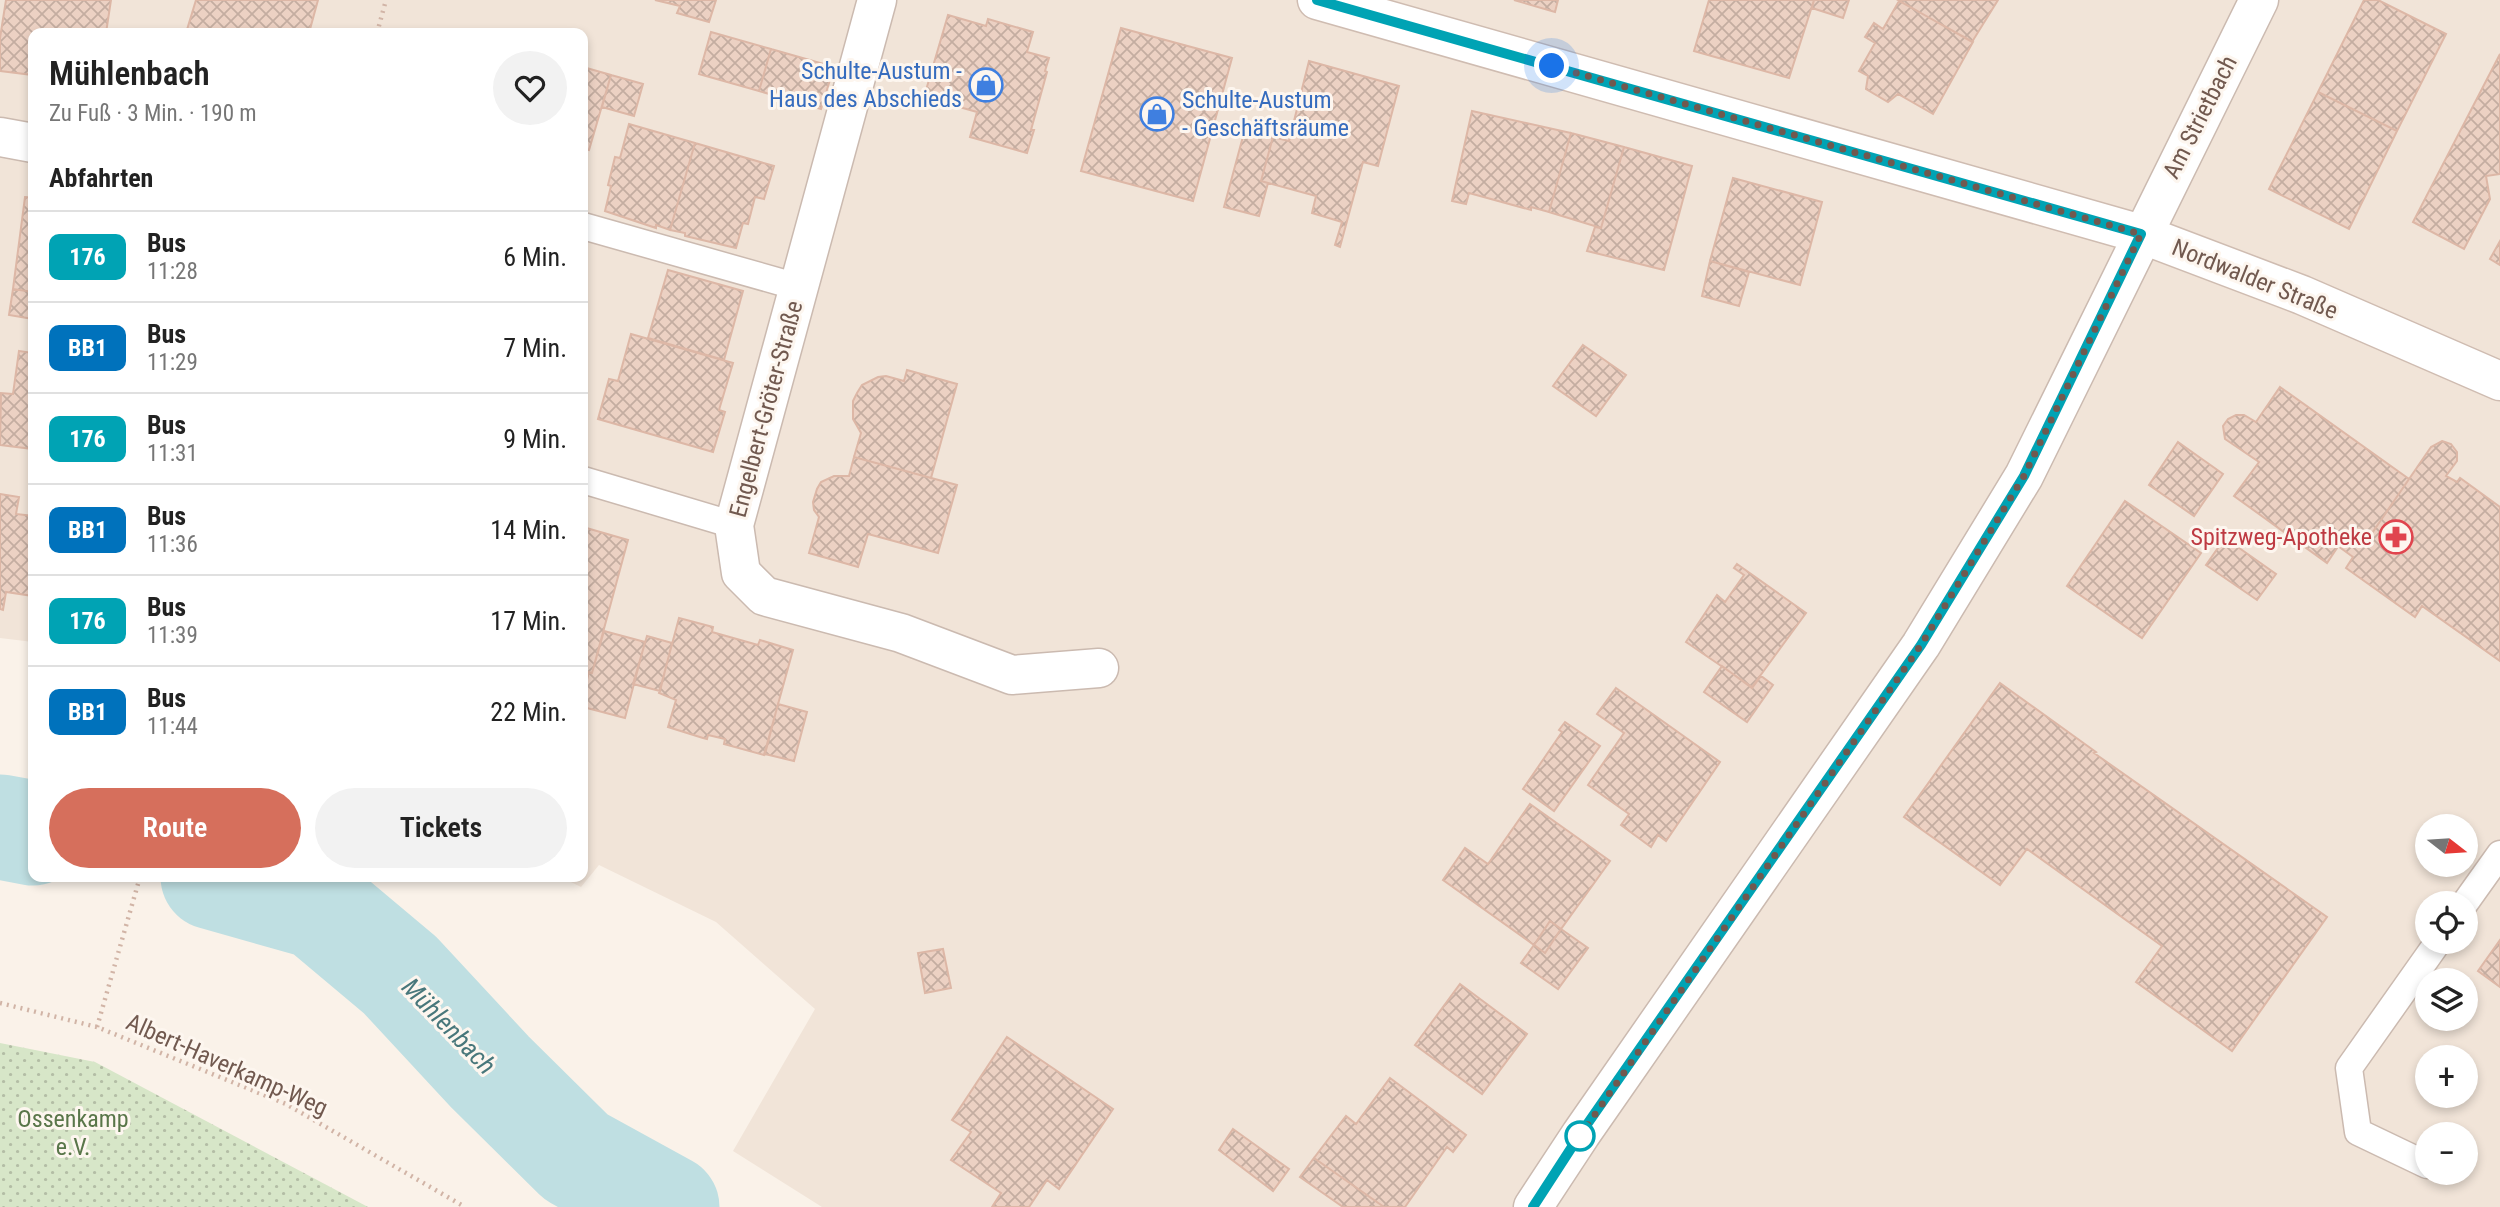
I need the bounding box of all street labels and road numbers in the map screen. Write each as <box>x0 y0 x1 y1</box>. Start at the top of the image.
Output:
street label: Am Strietbach <box>2157 51 2243 183</box>
street label: Nordwalder Straße <box>2168 233 2342 325</box>
street label: Engelbert-Gröter-Straße <box>724 298 808 520</box>
street label: Albert-Haverkamp-Weg <box>122 1008 332 1122</box>

